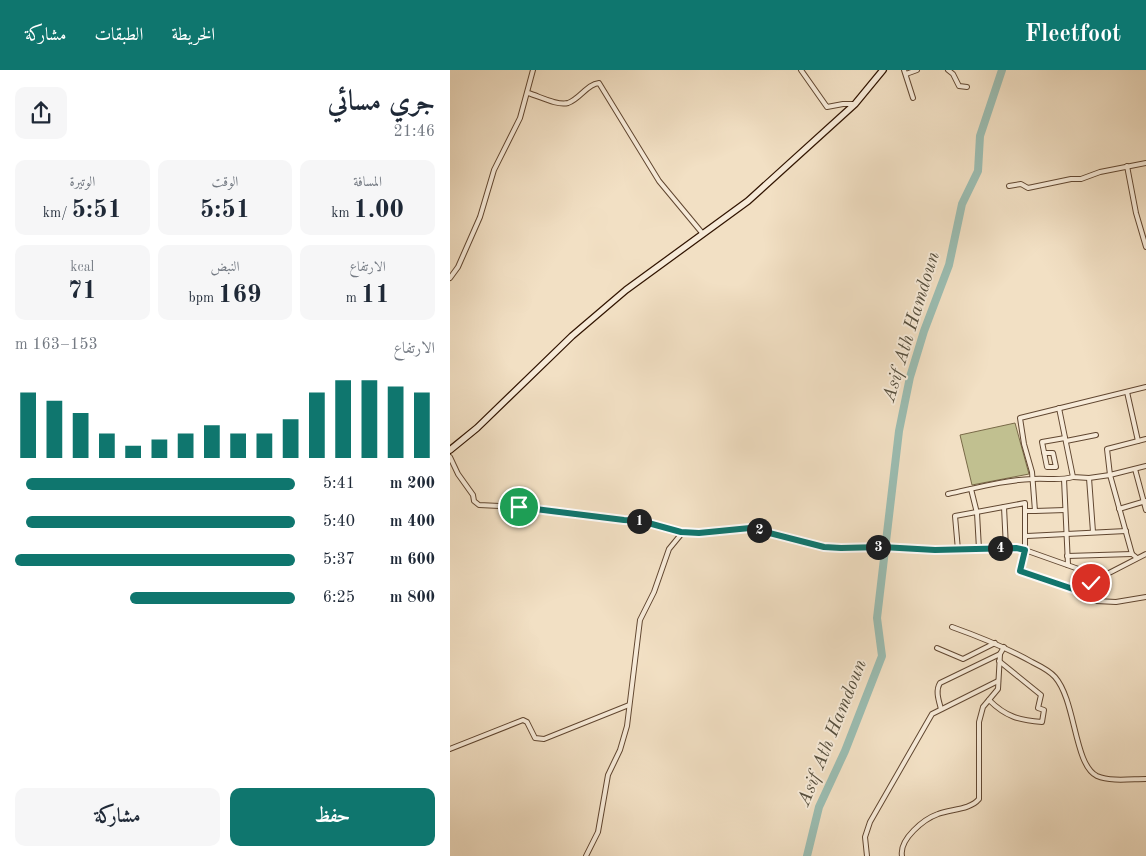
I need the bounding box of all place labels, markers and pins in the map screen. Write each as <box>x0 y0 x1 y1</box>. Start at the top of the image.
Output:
pin <box>498 486 540 528</box>
pin: 1 <box>626 508 652 534</box>
pin: 2 <box>746 518 772 542</box>
pin: 3 <box>866 534 890 560</box>
pin: 4 <box>988 536 1012 560</box>
pin <box>1070 562 1112 604</box>

